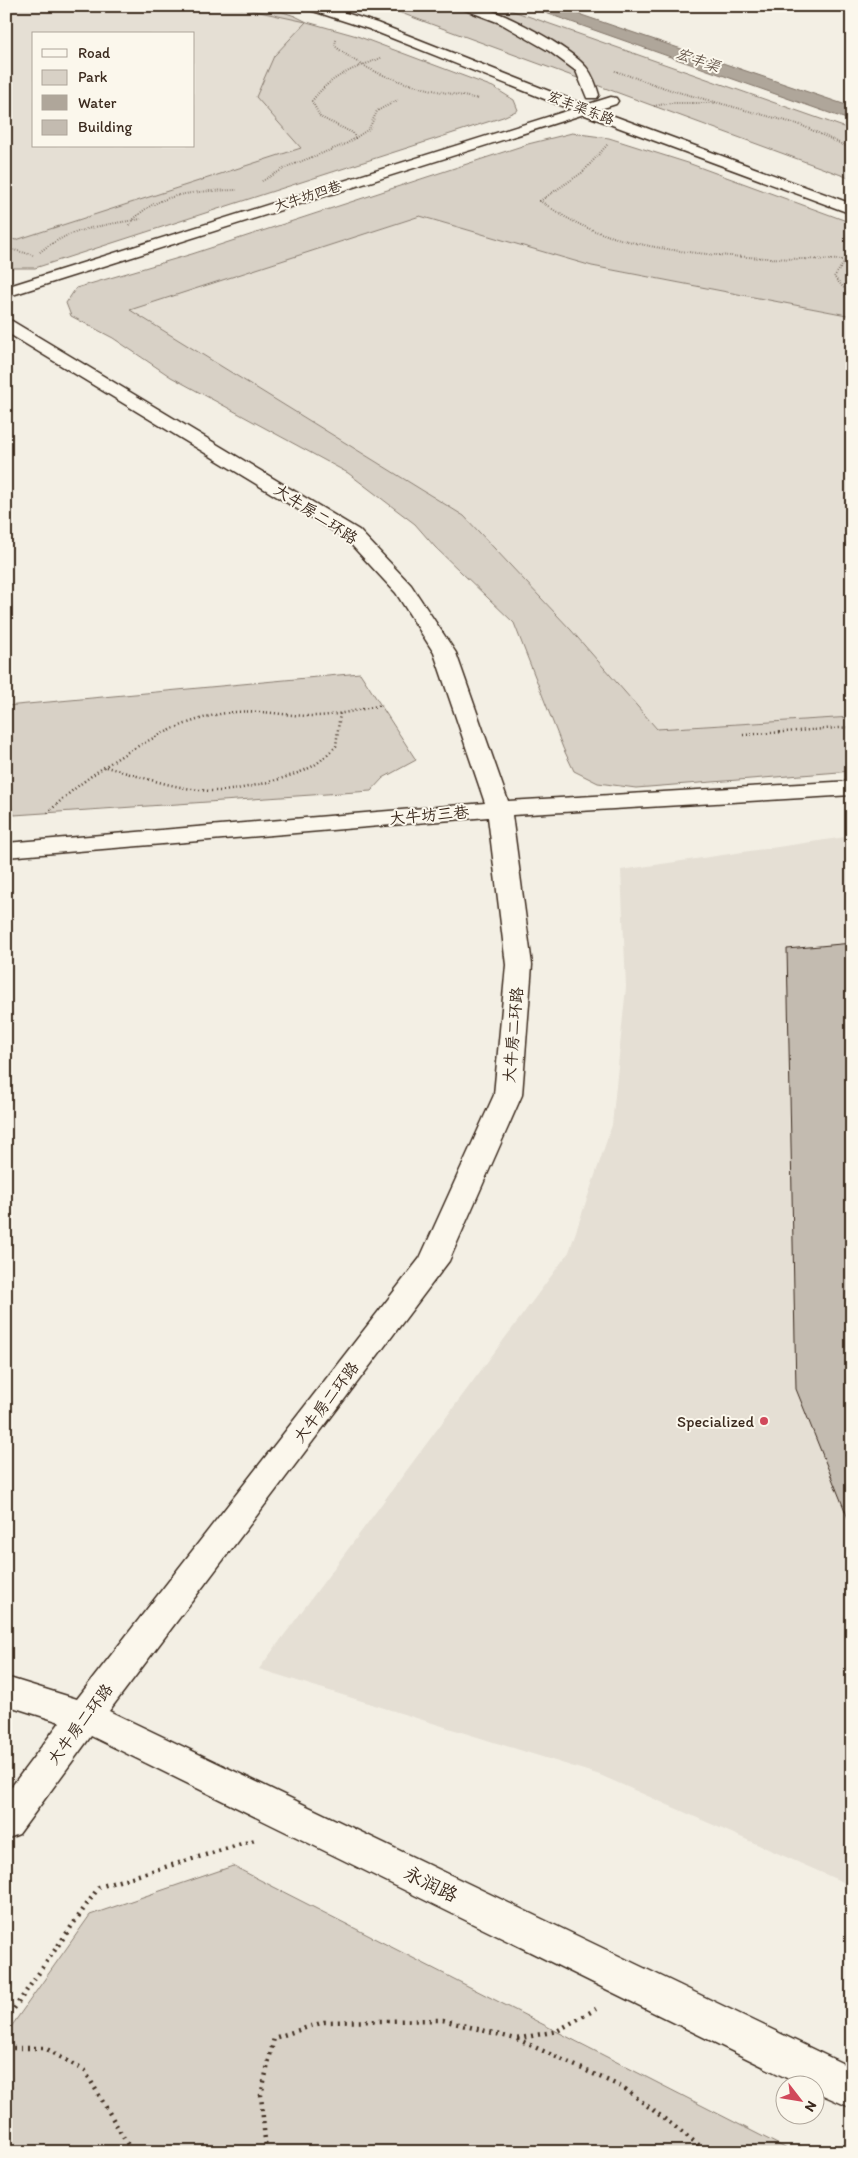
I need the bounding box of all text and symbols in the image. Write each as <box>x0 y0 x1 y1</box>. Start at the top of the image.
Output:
legend <box>32 32 195 148</box>
text: Road <box>78 44 111 62</box>
water label: 宏丰渠 <box>674 44 724 76</box>
text: Park <box>78 68 108 86</box>
street label: 宏丰渠东路 <box>545 88 617 128</box>
text: Water <box>78 94 117 112</box>
text: Building <box>78 118 132 136</box>
street label: 大牛坊四巷 <box>272 177 345 215</box>
street label: 大牛房二环路 <box>271 480 361 548</box>
street label: 大牛坊三巷 <box>388 802 470 828</box>
street label: 大牛房二环路 <box>499 986 527 1084</box>
street label: 大牛房二环路 <box>290 1358 362 1446</box>
place label: Specialized <box>677 1412 754 1431</box>
marker: Specialized <box>758 1415 770 1427</box>
street label: 大牛房二环路 <box>44 1680 116 1768</box>
street label: 永润路 <box>400 1861 462 1907</box>
north arrow <box>776 2076 826 2126</box>
text: N <box>801 2098 820 2115</box>

